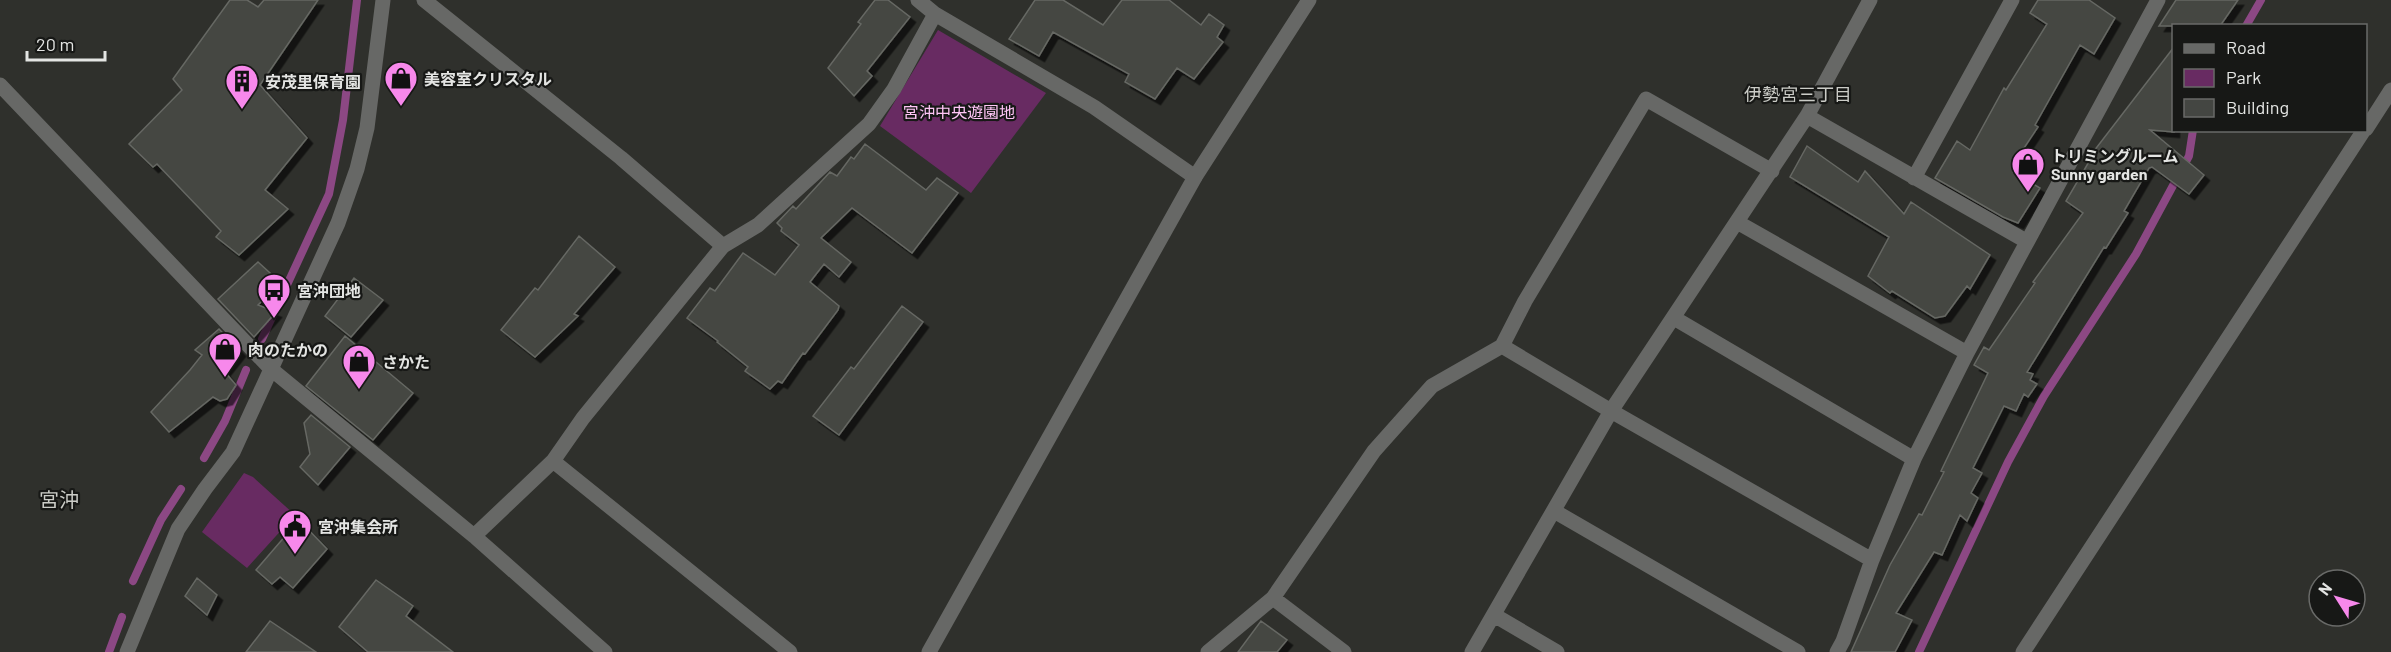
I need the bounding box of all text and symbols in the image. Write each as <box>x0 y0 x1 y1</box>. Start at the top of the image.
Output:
scale bar <box>27 24 105 62</box>
legend <box>2172 24 2367 132</box>
text: 20 m <box>36 33 74 55</box>
text: Road <box>2226 36 2266 58</box>
shop icon: 美容室クリスタル <box>383 60 419 107</box>
building icon: 安茂里保育園 <box>224 63 260 110</box>
text: Park <box>2226 66 2261 88</box>
place label: 美容室クリスタル <box>424 69 552 88</box>
place label: 安茂里保育園 <box>265 72 361 91</box>
district label: 伊勢宮三丁目 <box>1744 83 1852 105</box>
text: Building <box>2226 96 2289 118</box>
park label: 宮沖中央遊園地 <box>903 102 1015 121</box>
shop icon: トリミングルーム Sunny garden <box>2010 146 2046 193</box>
place label: トリミングルーム Sunny garden <box>2051 146 2179 183</box>
bus stop icon: 宮沖団地 <box>256 272 292 319</box>
place label: 宮沖団地 <box>297 281 361 300</box>
shop icon: 肉のたかの <box>207 331 243 378</box>
place label: 肉のたかの <box>248 340 328 359</box>
shop icon: さかた <box>341 343 377 390</box>
place label: さかた <box>382 352 430 371</box>
district label: 宮沖 <box>39 487 79 511</box>
public building icon: 宮沖集会所 <box>277 508 313 555</box>
place label: 宮沖集会所 <box>318 517 398 536</box>
north arrow <box>2307 568 2367 628</box>
text: N <box>2314 579 2335 599</box>

